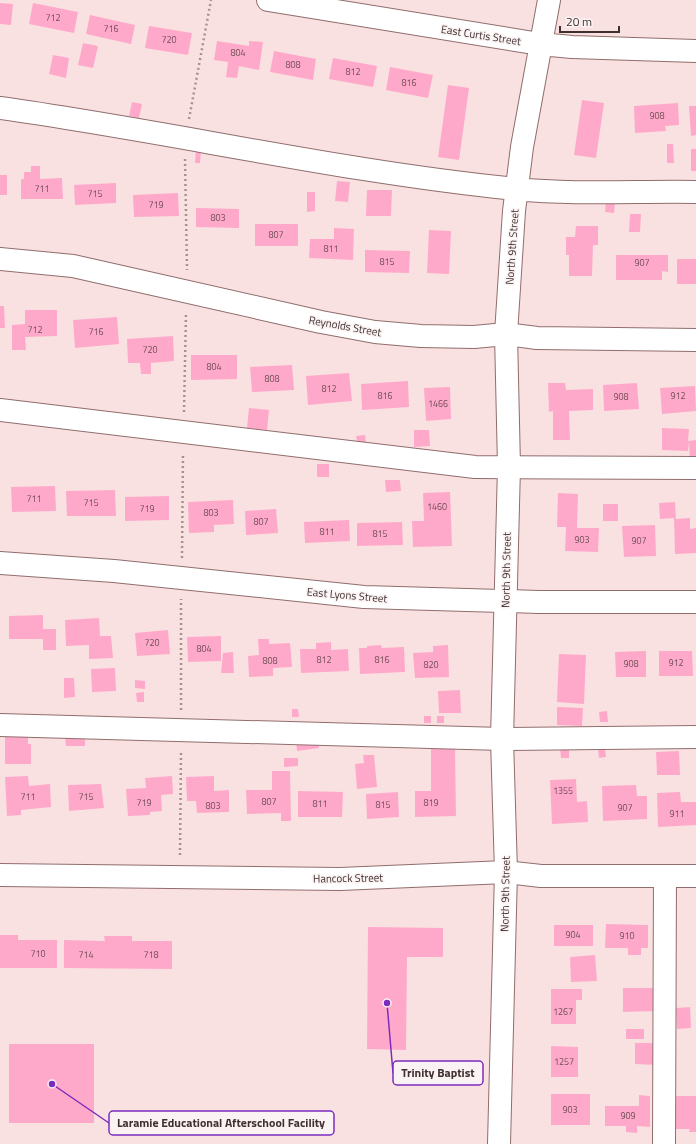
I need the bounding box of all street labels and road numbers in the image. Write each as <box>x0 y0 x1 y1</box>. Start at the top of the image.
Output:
street label: East Curtis Street <box>440 21 522 49</box>
street label: North 9th Street <box>501 208 523 285</box>
street label: Reynolds Street <box>307 312 383 340</box>
street label: North 9th Street <box>497 532 515 608</box>
street label: East Lyons Street <box>306 584 388 606</box>
street label: North 9th Street <box>496 856 514 932</box>
street label: Hancock Street <box>313 869 383 887</box>

